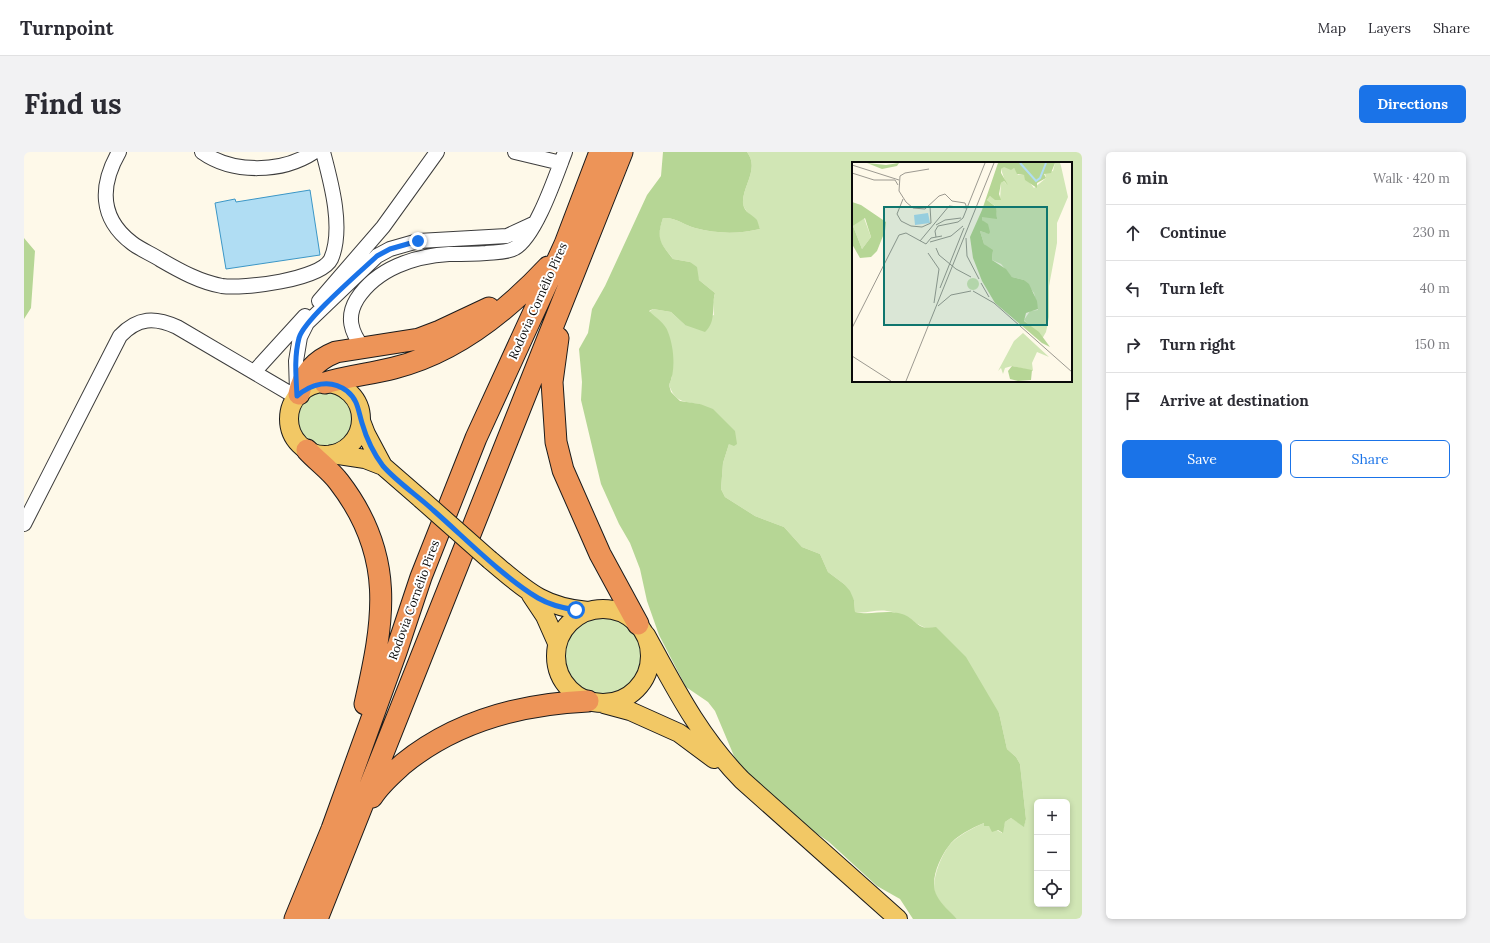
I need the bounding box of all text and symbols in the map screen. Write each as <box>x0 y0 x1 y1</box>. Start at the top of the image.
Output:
text: Turnpoint <box>20 16 114 40</box>
text: Map <box>1318 19 1346 37</box>
text: Layers <box>1368 19 1411 37</box>
text: Share <box>1433 19 1470 37</box>
button: Directions <box>1359 85 1466 123</box>
text: Find us <box>24 86 122 122</box>
inset map <box>852 162 1072 382</box>
text: 6 min <box>1122 167 1168 189</box>
text: Walk · 420 m <box>1373 170 1450 187</box>
icon: ahead <box>1122 222 1144 244</box>
text: Continue <box>1160 223 1226 242</box>
text: 230 m <box>1413 224 1450 241</box>
route end <box>409 232 427 250</box>
street label: Rodovia Cornélio Pires <box>505 240 570 362</box>
icon: left <box>1122 278 1144 300</box>
text: Turn left <box>1160 279 1224 298</box>
text: 40 m <box>1420 280 1450 297</box>
icon: right <box>1122 334 1144 356</box>
text: Turn right <box>1160 335 1236 354</box>
text: 150 m <box>1415 336 1450 353</box>
icon: arrive <box>1122 390 1144 412</box>
text: Arrive at destination <box>1160 391 1309 410</box>
button: Save <box>1122 440 1282 478</box>
button: Share <box>1290 440 1450 478</box>
street label: Rodovia Cornélio Pires <box>385 537 442 662</box>
route start <box>567 601 585 619</box>
map controls <box>1034 799 1070 907</box>
button: + <box>1034 799 1070 835</box>
button: − <box>1034 835 1070 871</box>
button: locate <box>1034 871 1070 907</box>

